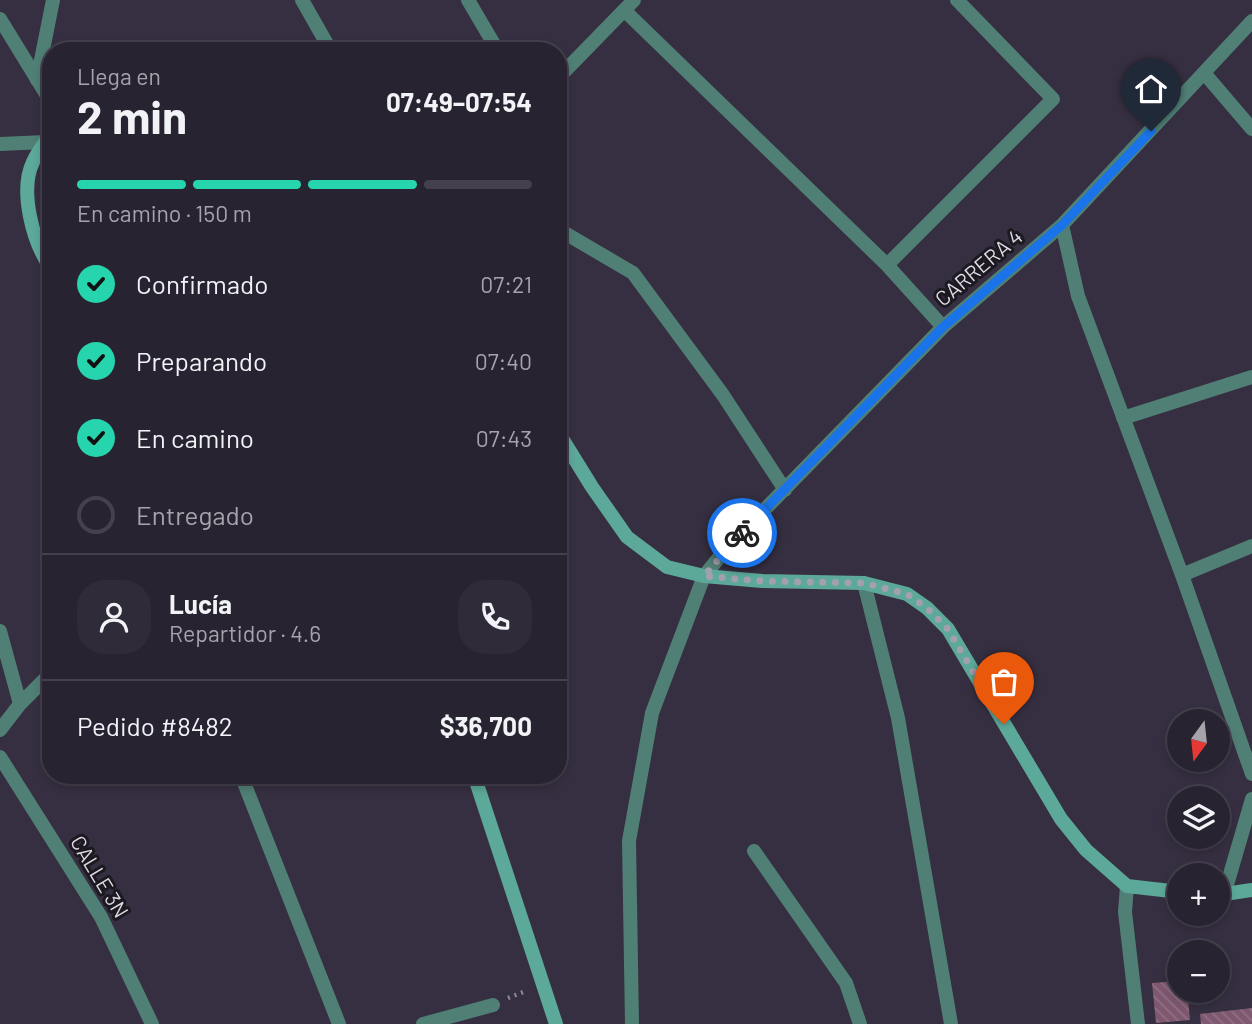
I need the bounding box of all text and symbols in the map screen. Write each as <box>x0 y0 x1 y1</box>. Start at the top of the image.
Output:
pin <box>1121 59 1181 131</box>
text: Llega en <box>77 62 161 90</box>
icon: home <box>1132 70 1170 108</box>
text: 07:49–07:54 <box>386 86 532 117</box>
text: 2 min <box>77 88 187 143</box>
text: En camino · 150 m <box>77 199 252 227</box>
street label: CARRERA 4 <box>929 223 1027 311</box>
icon: check <box>77 265 115 303</box>
text: Confirmado <box>136 268 268 299</box>
text: 07:21 <box>480 270 532 298</box>
icon: check <box>77 342 115 380</box>
text: Preparando <box>136 345 267 376</box>
text: 07:40 <box>475 347 532 375</box>
icon: check <box>77 419 115 457</box>
text: En camino <box>136 422 254 453</box>
text: 07:43 <box>476 424 532 452</box>
courier <box>707 498 777 568</box>
text: Entregado <box>136 499 254 530</box>
icon: bike <box>723 514 761 552</box>
button: person <box>77 580 151 654</box>
button: phone <box>458 580 532 654</box>
text: Lucía <box>169 588 232 619</box>
text: Repartidor · 4.6 <box>169 619 321 647</box>
pin <box>974 652 1034 724</box>
icon: bag <box>985 663 1023 701</box>
north arrow <box>1167 709 1230 772</box>
map controls <box>1167 709 1230 1003</box>
text: Pedido #8482 <box>77 710 233 741</box>
text: $36,700 <box>440 710 532 741</box>
button: layers <box>1167 786 1230 849</box>
street label: CALLE 3N <box>66 831 134 922</box>
button: + <box>1167 863 1230 926</box>
button: − <box>1167 940 1230 1003</box>

